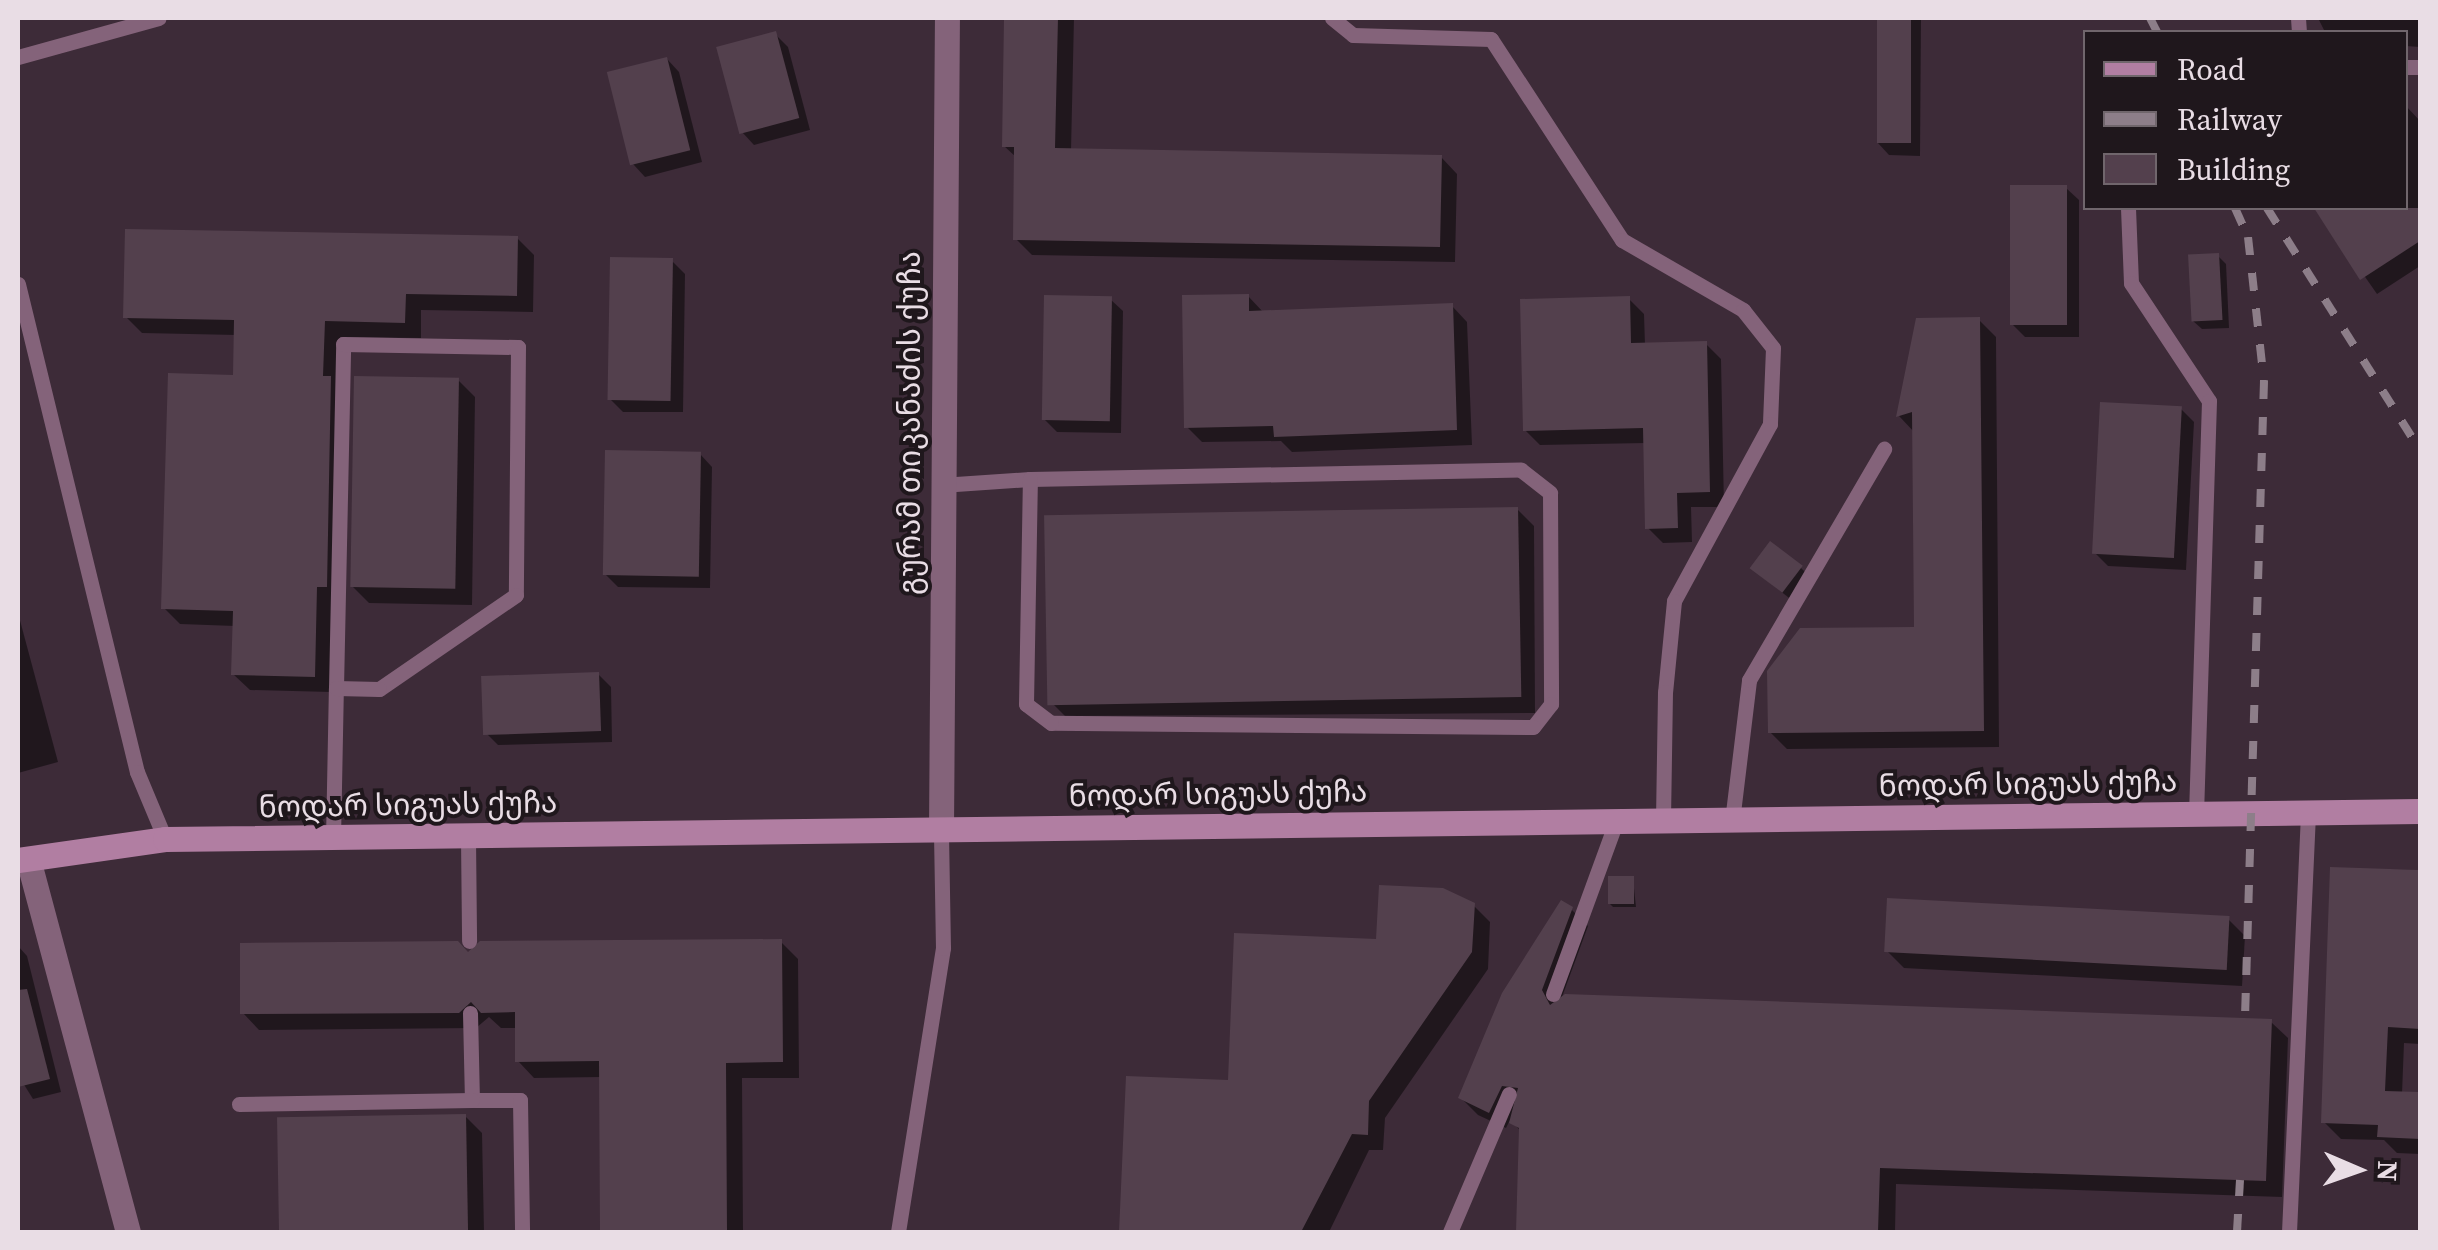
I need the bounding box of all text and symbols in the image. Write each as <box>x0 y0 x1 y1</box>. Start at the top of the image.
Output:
legend <box>2083 30 2408 210</box>
text: Road <box>2177 49 2245 90</box>
text: Railway <box>2177 99 2282 140</box>
text: Building <box>2177 149 2290 190</box>
street label: გურამ თიკანაძის ქუჩა <box>892 251 928 595</box>
street label: ნოდარ სიგუას ქუჩა <box>1878 763 2178 805</box>
street label: ნოდარ სიგუას ქუჩა <box>1068 773 1368 815</box>
street label: ნოდარ სიგუას ქუჩა <box>258 784 558 826</box>
north arrow <box>2308 1120 2408 1220</box>
text: N <box>2369 1160 2407 1182</box>

